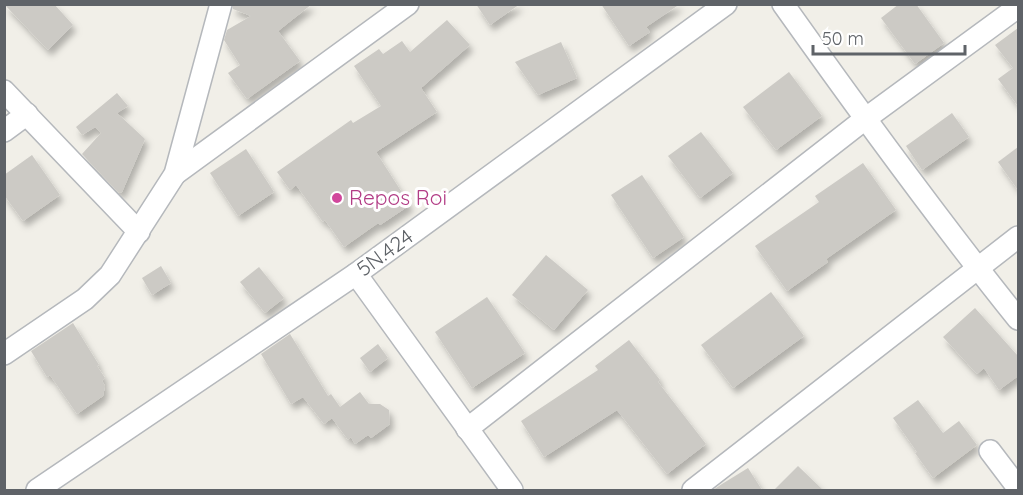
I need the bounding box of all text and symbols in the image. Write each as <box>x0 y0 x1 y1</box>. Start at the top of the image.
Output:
scale bar <box>813 18 964 56</box>
text: 50 m <box>822 27 864 50</box>
place label: Repos Roi <box>349 184 447 210</box>
marker: Repos Roi <box>330 191 344 205</box>
street label: 5N.424 <box>351 223 418 281</box>

